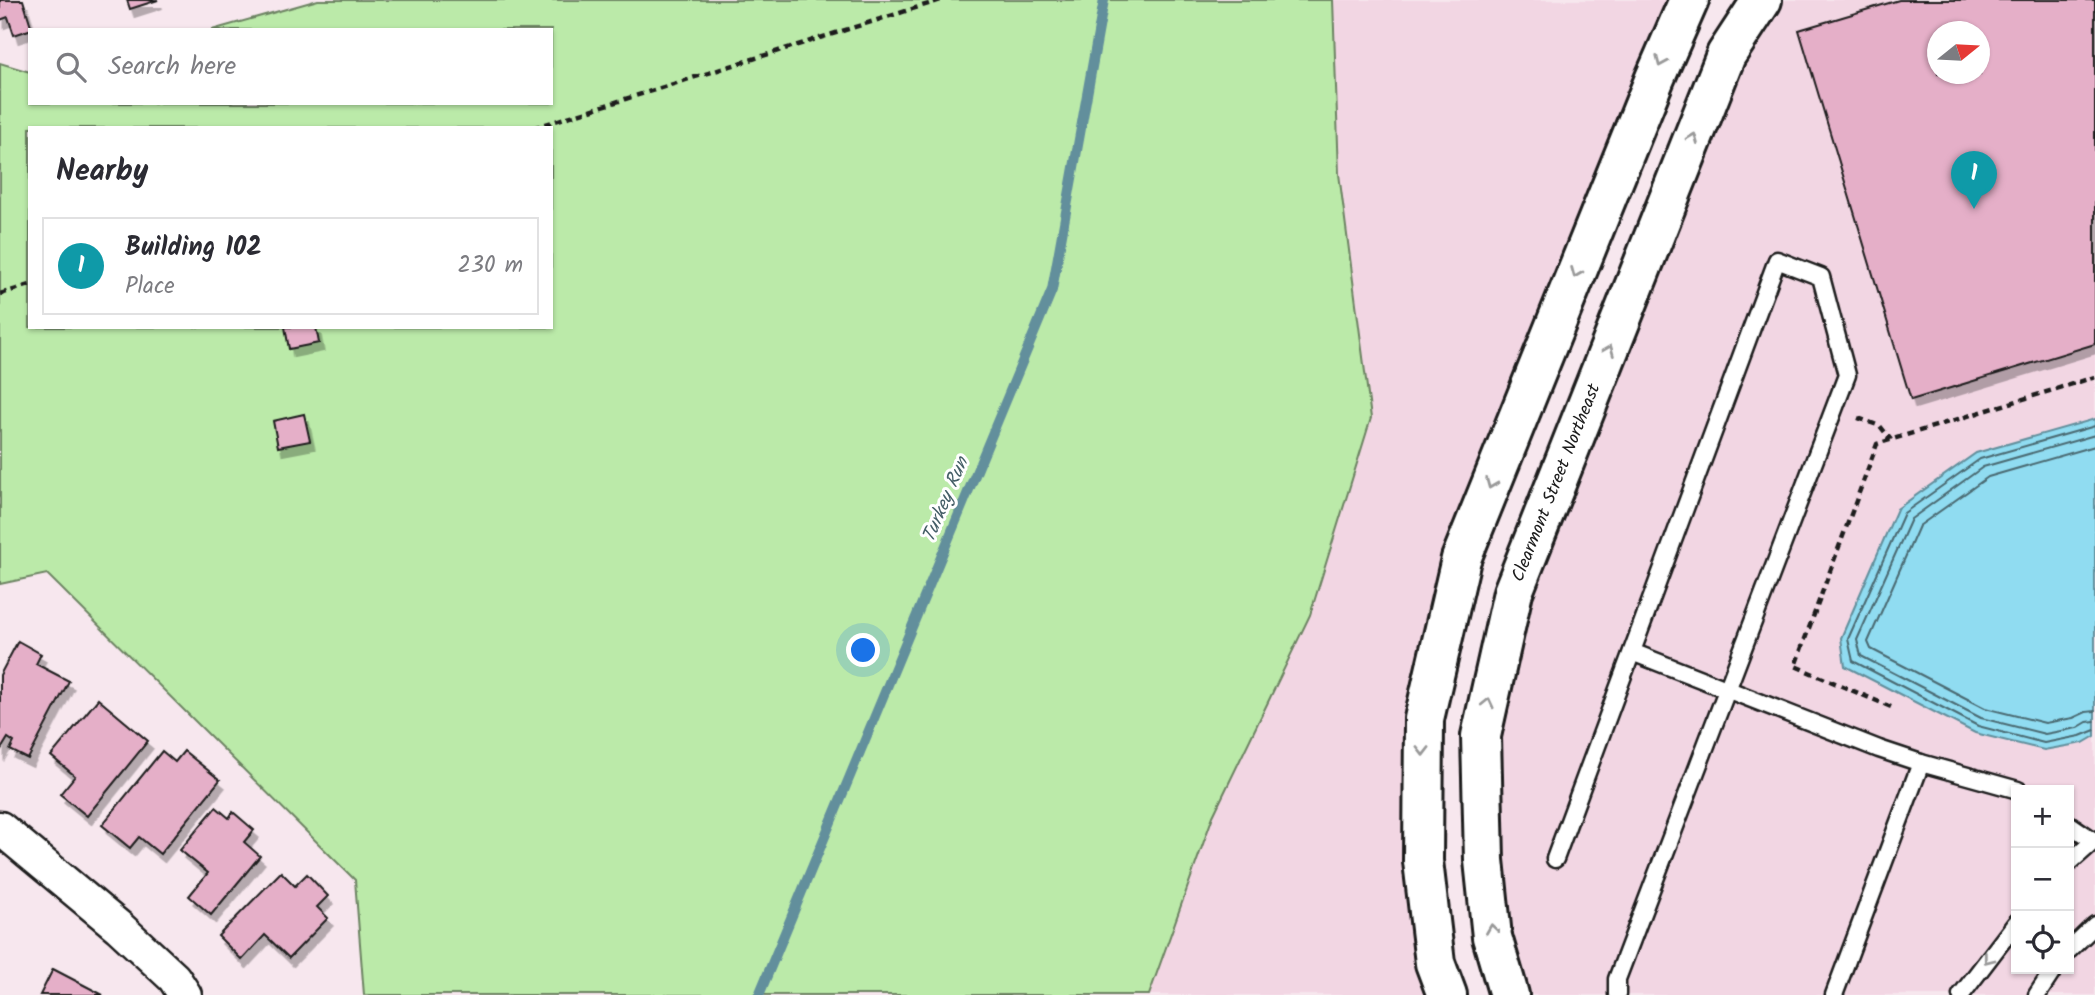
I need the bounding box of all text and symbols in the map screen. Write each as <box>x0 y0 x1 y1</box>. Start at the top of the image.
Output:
north arrow <box>1927 21 1990 84</box>
search box <box>28 28 553 105</box>
text: Search here <box>108 46 236 88</box>
icon: search <box>52 48 90 86</box>
one-way arrow <box>1656 55 1670 67</box>
one-way arrow <box>1685 133 1699 145</box>
text: Nearby <box>56 148 148 196</box>
pin: 1 <box>1951 151 1997 209</box>
text: Building 102 <box>125 227 262 269</box>
text: 1 <box>78 248 84 284</box>
text: 230 m <box>457 248 523 284</box>
one-way arrow <box>1571 267 1585 279</box>
text: Place <box>125 269 175 305</box>
one-way arrow <box>1601 344 1615 356</box>
street label: Clearmont Street Northeast <box>1504 378 1609 586</box>
water label: Turkey Run <box>915 451 978 547</box>
one-way arrow <box>1486 478 1500 490</box>
your location <box>846 633 880 667</box>
one-way arrow <box>1480 697 1495 709</box>
one-way arrow <box>1415 746 1431 756</box>
map controls <box>2011 785 2074 974</box>
button: + <box>2011 785 2074 848</box>
button: − <box>2011 848 2074 911</box>
button: locate <box>2011 911 2074 974</box>
one-way arrow <box>1484 923 1499 935</box>
one-way arrow <box>1984 951 1997 963</box>

